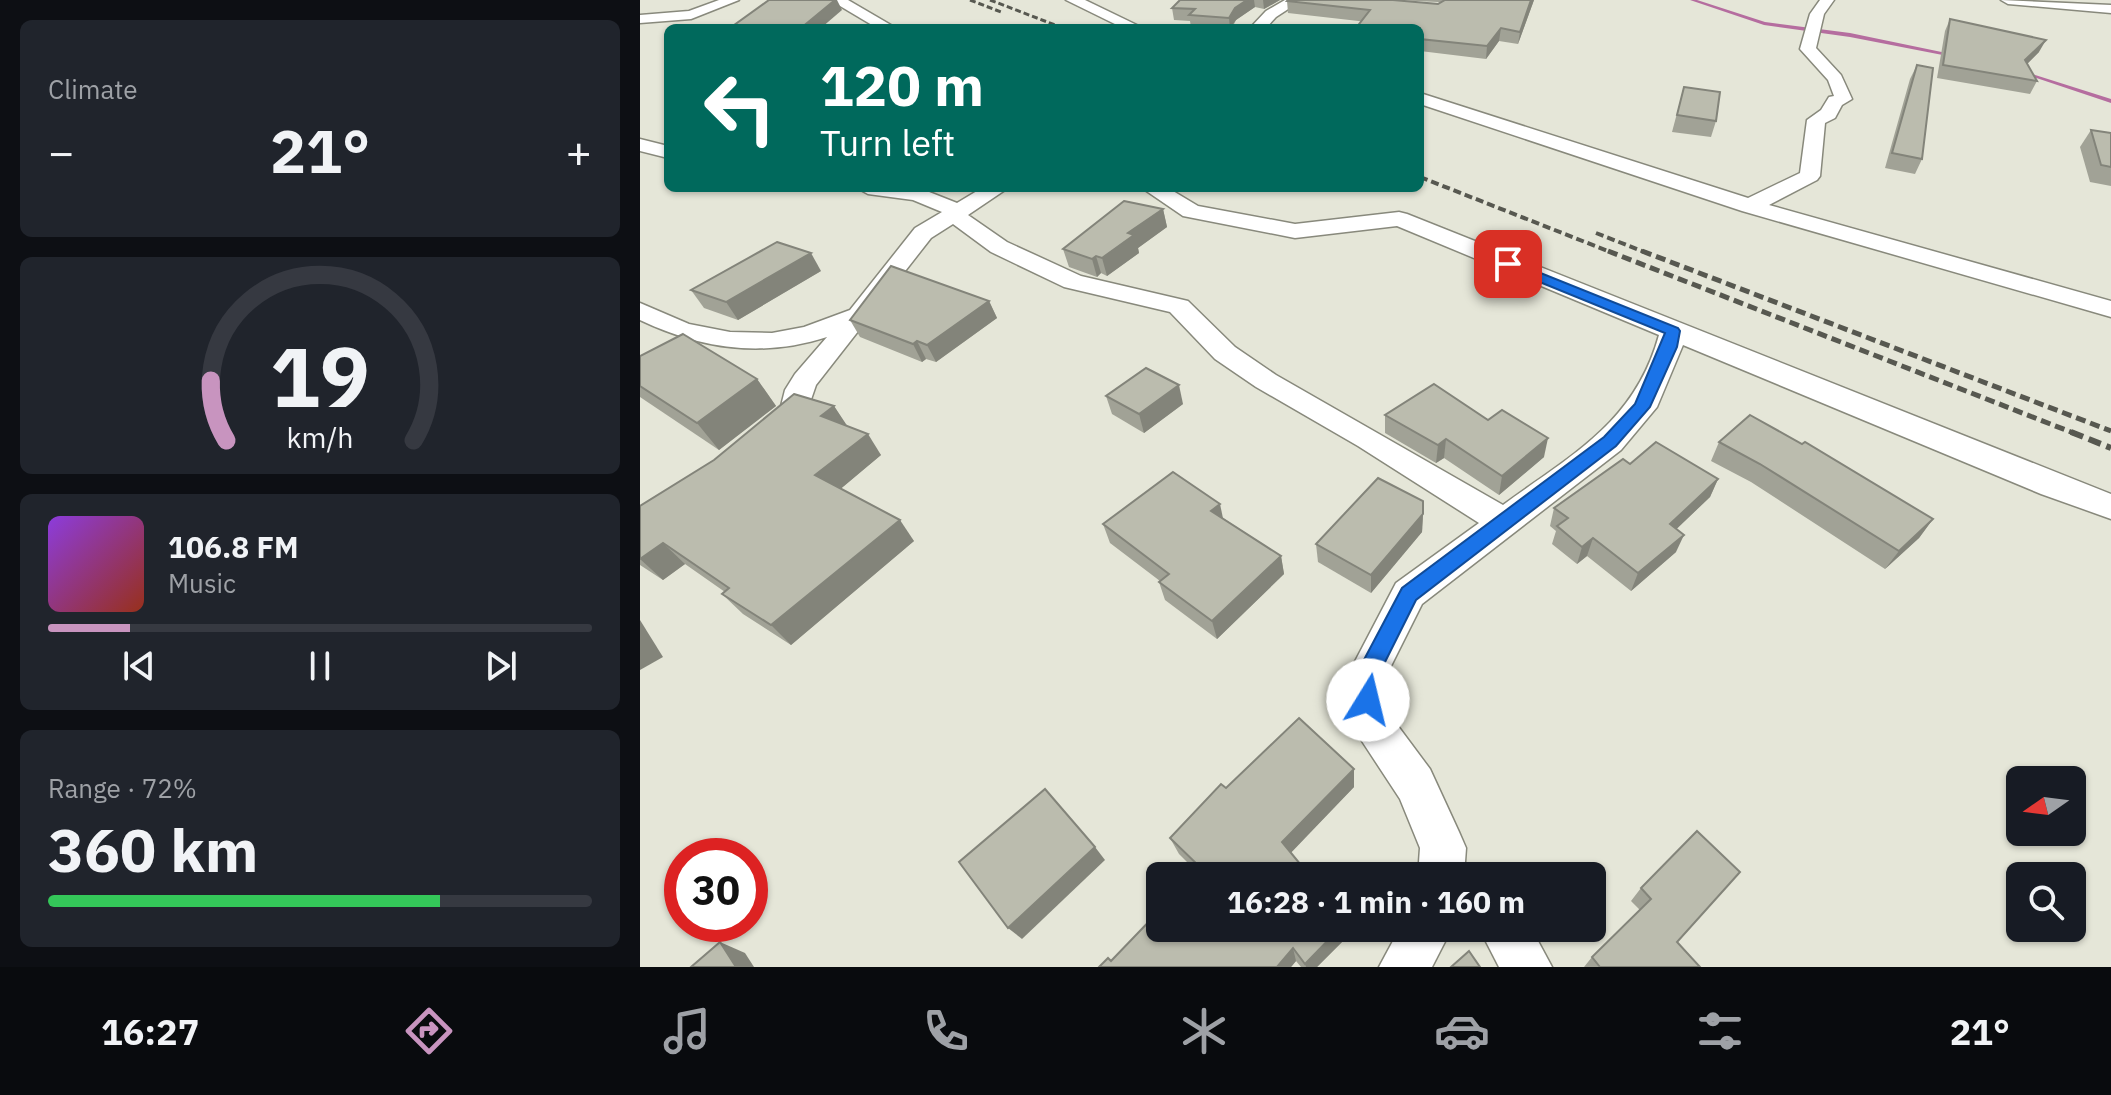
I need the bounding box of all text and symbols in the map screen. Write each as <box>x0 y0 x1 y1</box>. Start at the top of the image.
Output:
text: 120 m <box>820 49 984 121</box>
icon: left <box>688 56 792 160</box>
text: Climate <box>48 72 138 106</box>
text: 21° <box>270 111 370 190</box>
text: Turn left <box>820 119 955 166</box>
text: − <box>48 123 74 180</box>
text: + <box>566 123 592 180</box>
pin <box>1474 230 1542 298</box>
icon: arrive <box>1486 242 1530 286</box>
text: 19 <box>270 322 370 430</box>
text: km/h <box>286 419 354 456</box>
text: 106.8 FM <box>168 527 299 566</box>
text: Music <box>168 566 236 600</box>
icon: previous <box>117 644 161 688</box>
icon: pause <box>298 644 342 688</box>
icon: next <box>479 644 523 688</box>
position arrow <box>1326 658 1410 742</box>
north arrow <box>2006 766 2086 846</box>
map controls <box>2006 766 2086 942</box>
text: Range · 72% <box>48 771 197 805</box>
text: 360 km <box>48 810 258 889</box>
speed limit sign: 30 <box>664 838 768 942</box>
button: search <box>2006 862 2086 942</box>
text: 16:28 · 1 min · 160 m <box>1227 882 1525 921</box>
icon: directions <box>401 1003 457 1059</box>
icon: music <box>659 1003 715 1059</box>
icon: phone <box>918 1003 974 1059</box>
icon: climate <box>1176 1003 1232 1059</box>
icon: car <box>1434 1003 1490 1059</box>
icon: filters <box>1692 1003 1748 1059</box>
text: 16:27 <box>101 1008 199 1055</box>
text: 21° <box>1950 1008 2010 1055</box>

